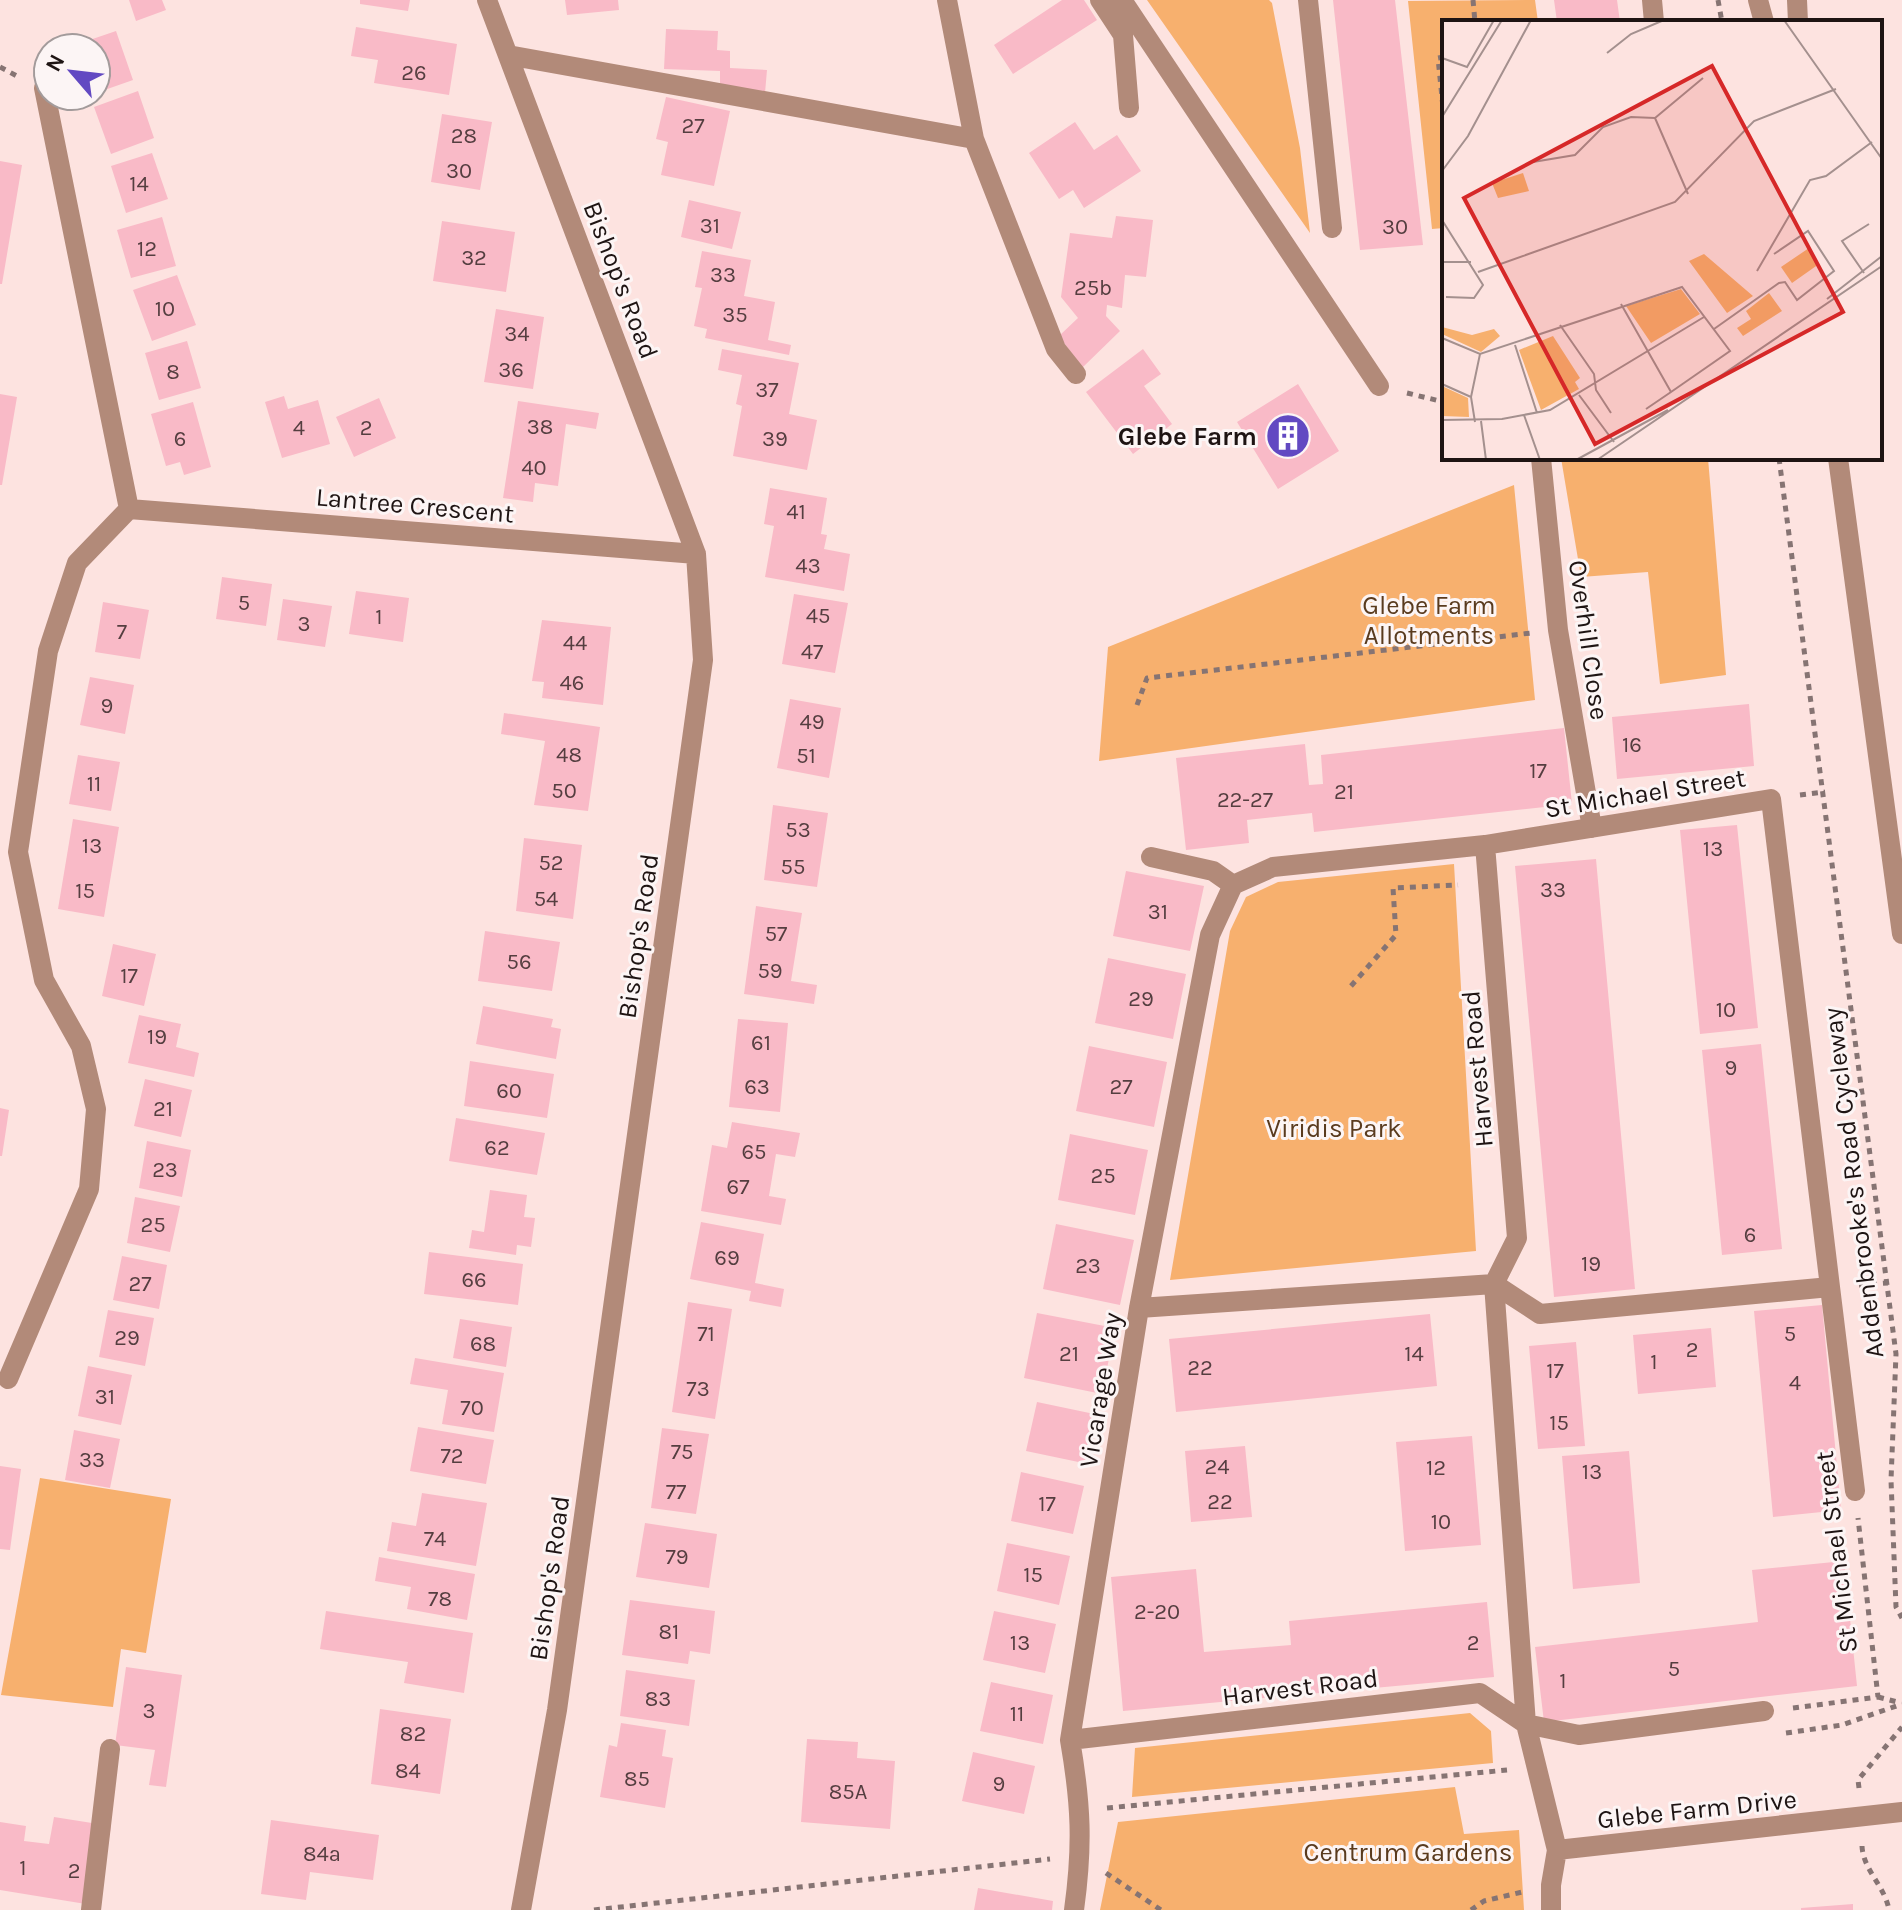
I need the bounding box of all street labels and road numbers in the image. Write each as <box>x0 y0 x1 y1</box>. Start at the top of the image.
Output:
street label: Bishop's Road <box>576 197 665 363</box>
street label: Lantree Crescent <box>315 481 516 530</box>
street label: Overhill Close <box>1562 558 1615 722</box>
street label: St Michael Street <box>1542 762 1748 825</box>
street label: Bishop's Road <box>612 852 665 1020</box>
street label: Harvest Road <box>1455 989 1500 1149</box>
street label: Addenbrooke's Road Cycleway <box>1817 1006 1890 1360</box>
street label: Vicarage Way <box>1073 1310 1128 1470</box>
street label: St Michael Street <box>1809 1449 1864 1655</box>
street label: Bishop's Road <box>523 1494 576 1662</box>
street label: Harvest Road <box>1220 1663 1380 1712</box>
street label: Glebe Farm Drive <box>1596 1784 1798 1835</box>

